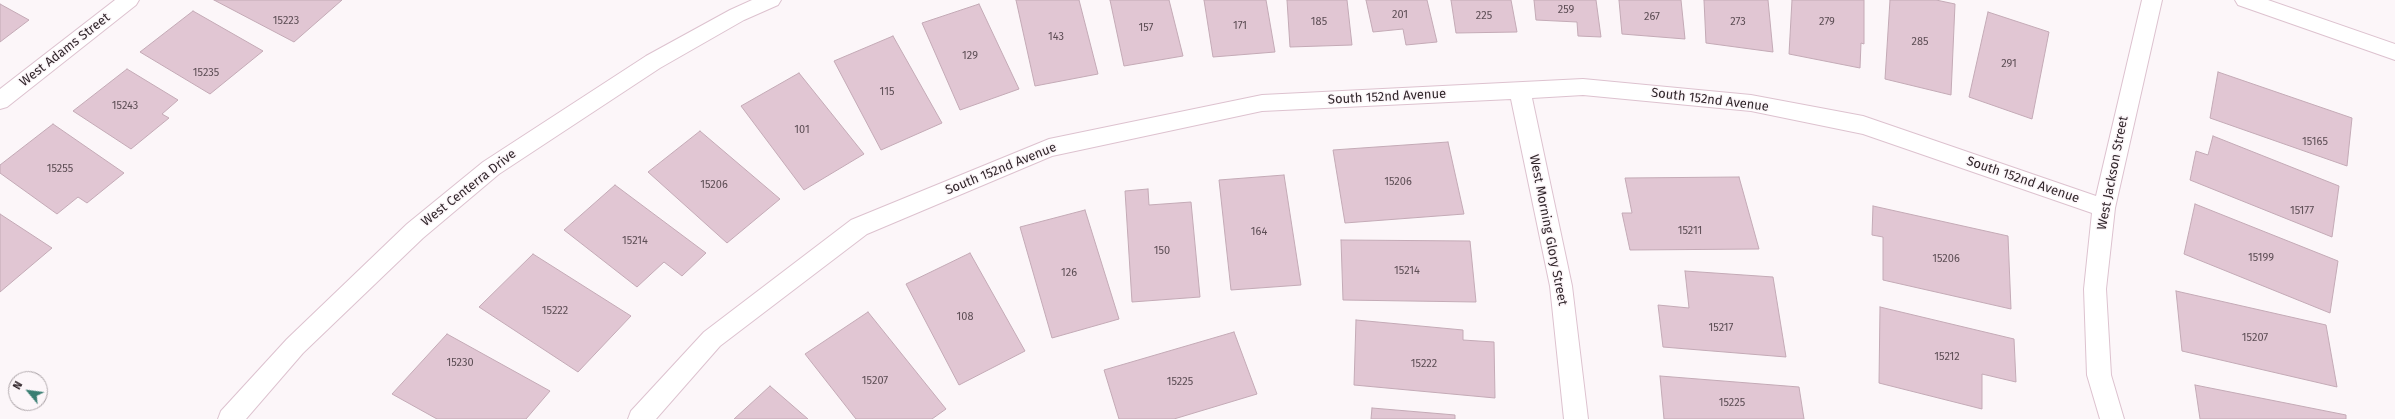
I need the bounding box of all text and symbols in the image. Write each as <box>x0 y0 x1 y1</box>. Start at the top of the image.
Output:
house number: 259 <box>1558 3 1574 17</box>
house number: 201 <box>1392 8 1408 22</box>
house number: 225 <box>1476 9 1492 23</box>
street label: West Adams Street <box>17 10 113 90</box>
house number: 267 <box>1644 10 1660 24</box>
house number: 15223 <box>273 14 299 28</box>
house number: 185 <box>1311 15 1327 29</box>
house number: 273 <box>1730 15 1746 29</box>
house number: 279 <box>1819 15 1835 29</box>
house number: 171 <box>1233 19 1247 33</box>
house number: 157 <box>1139 21 1153 35</box>
house number: 143 <box>1048 30 1064 44</box>
house number: 285 <box>1911 35 1929 49</box>
house number: 129 <box>962 49 978 63</box>
house number: 291 <box>2001 57 2017 71</box>
house number: 15235 <box>193 66 219 80</box>
house number: 115 <box>880 85 894 99</box>
street label: South 152nd Avenue <box>1650 85 1770 115</box>
street label: South 152nd Avenue <box>1327 86 1447 108</box>
house number: 15243 <box>112 99 138 113</box>
street label: West Jackson Street <box>2094 115 2132 231</box>
house number: 101 <box>794 123 810 137</box>
house number: 15165 <box>2302 135 2328 149</box>
street label: South 152nd Avenue <box>943 140 1059 198</box>
street label: West Centerra Drive <box>419 146 519 230</box>
street label: West Morning Glory Street <box>1526 153 1570 307</box>
street label: South 152nd Avenue <box>1964 153 2082 207</box>
house number: 15255 <box>47 162 73 176</box>
house number: 15206 <box>1384 175 1412 189</box>
house number: 15206 <box>700 178 728 192</box>
house number: 15177 <box>2290 204 2314 218</box>
house number: 15211 <box>1678 224 1702 238</box>
house number: 164 <box>1251 225 1267 239</box>
house number: 15214 <box>622 234 648 248</box>
house number: 150 <box>1154 244 1170 258</box>
house number: 15199 <box>2248 251 2274 265</box>
house number: 15206 <box>1932 252 1960 266</box>
house number: 15214 <box>1394 264 1420 278</box>
house number: 126 <box>1061 266 1077 280</box>
house number: 15222 <box>542 304 568 318</box>
house number: 108 <box>957 310 973 324</box>
house number: 15217 <box>1709 321 1733 335</box>
house number: 15207 <box>2242 331 2268 345</box>
house number: 15212 <box>1934 350 1960 364</box>
house number: 15230 <box>446 356 474 370</box>
house number: 15222 <box>1411 357 1437 371</box>
north arrow <box>8 371 48 411</box>
house number: 15207 <box>862 374 888 388</box>
house number: 15225 <box>1167 375 1193 389</box>
text: N <box>10 379 25 392</box>
house number: 15225 <box>1719 396 1745 410</box>

